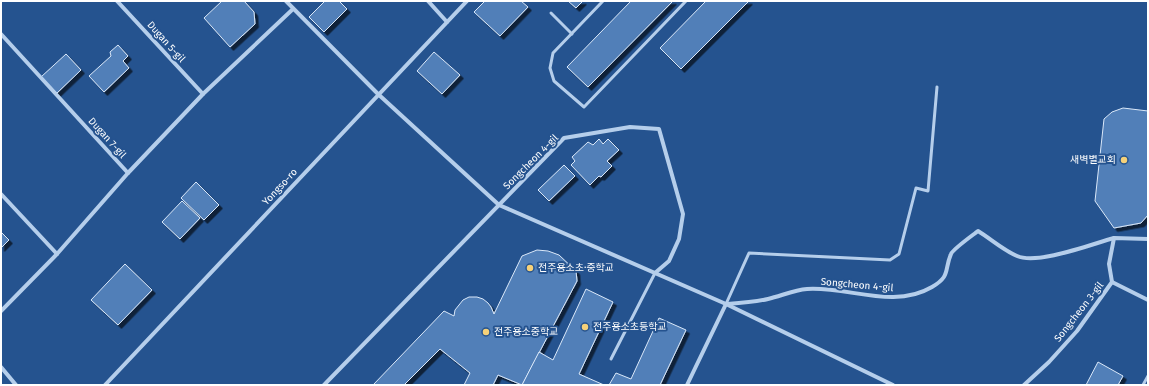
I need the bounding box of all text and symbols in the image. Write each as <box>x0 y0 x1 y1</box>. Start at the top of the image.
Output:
street label: Dugan 5-gil <box>144 19 188 65</box>
street label: Dugan 7-gil <box>86 115 128 161</box>
street label: Songcheon 4-gil <box>501 132 561 192</box>
place label: 새벽별교회 <box>1070 154 1116 166</box>
marker: 새벽별교회 <box>1119 155 1129 165</box>
street label: Yongso-ro <box>260 166 300 208</box>
place label: 전주용소초·중학교 <box>538 262 614 274</box>
marker: 전주용소초·중학교 <box>525 263 535 273</box>
street label: Songcheon 4-gil <box>820 276 894 294</box>
street label: Songcheon 3-gil <box>1052 280 1106 344</box>
place label: 전주용소초등학교 <box>593 321 667 333</box>
marker: 전주용소초등학교 <box>580 322 590 332</box>
place label: 전주용소중학교 <box>494 326 558 338</box>
marker: 전주용소중학교 <box>481 327 491 337</box>

